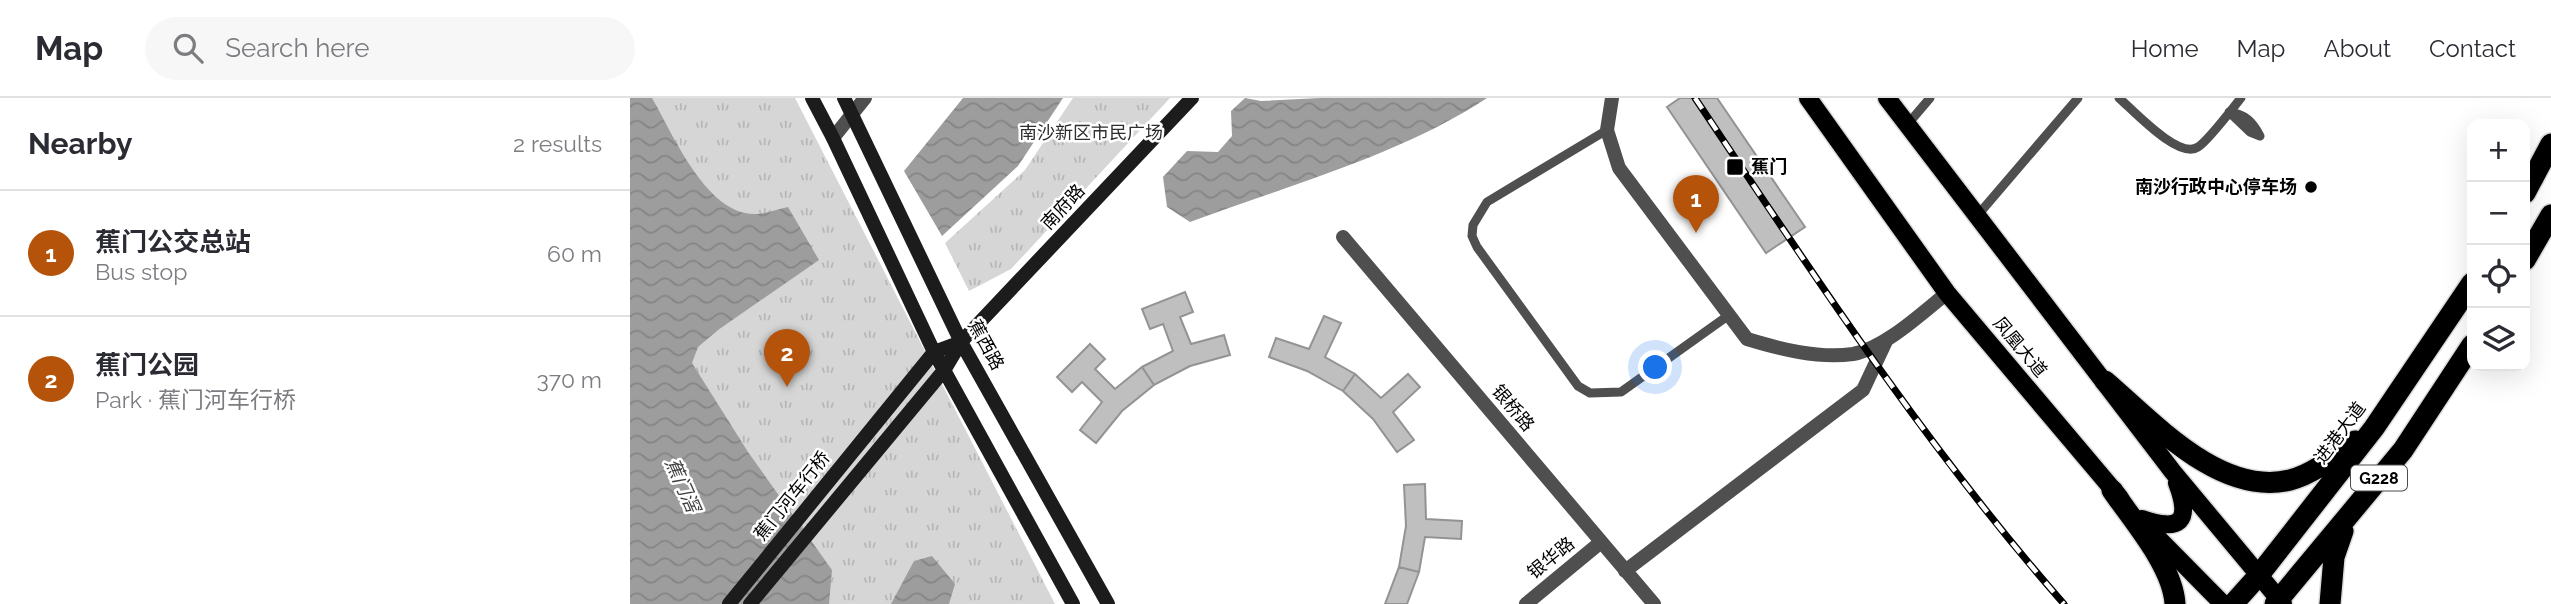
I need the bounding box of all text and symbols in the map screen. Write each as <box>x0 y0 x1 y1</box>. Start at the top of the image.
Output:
search box <box>145 17 635 80</box>
text: Map <box>35 29 103 68</box>
icon: search <box>169 29 207 67</box>
text: Search here <box>225 33 370 63</box>
text: Home <box>2131 34 2199 63</box>
text: Map <box>2237 34 2285 63</box>
text: About <box>2323 34 2391 63</box>
text: Contact <box>2429 34 2516 63</box>
map controls <box>2467 119 2530 371</box>
button: + <box>2467 119 2530 182</box>
park label: 南沙新区市民广场 <box>1019 122 1163 143</box>
text: Nearby <box>28 126 132 161</box>
text: 2 results <box>513 130 602 157</box>
place label: 蕉门 <box>1751 156 1787 177</box>
marker: 蕉门 <box>1725 157 1745 177</box>
pin: 1 <box>1673 175 1719 233</box>
place label: 南沙行政中心停车场 <box>2135 176 2297 197</box>
marker: 南沙行政中心停车场 <box>2303 179 2319 195</box>
street label: 南府路 <box>1037 180 1089 234</box>
button: − <box>2467 182 2530 245</box>
text: 蕉门公交总站 <box>95 227 251 257</box>
text: 1 <box>45 240 57 267</box>
text: 60 m <box>547 240 602 267</box>
button: locate <box>2467 245 2530 308</box>
text: Bus stop <box>95 258 187 285</box>
button: layers <box>2467 308 2530 371</box>
street label: 凤凰大道 <box>1989 312 2052 381</box>
street label: 蕉西路 <box>964 316 1009 373</box>
pin: 2 <box>764 329 810 387</box>
text: 蕉门公园 <box>95 350 199 380</box>
your location <box>1638 350 1672 384</box>
text: 2 <box>45 366 57 393</box>
text: 370 m <box>537 366 602 393</box>
street label: 银桥路 <box>1488 380 1539 435</box>
text: Park · 蕉门河车行桥 <box>95 386 296 413</box>
street label: 进港大道 <box>2310 398 2370 468</box>
street label: 蕉门河车行桥 <box>749 447 834 544</box>
water label: 蕉门滘 <box>661 454 706 518</box>
road number: G228 <box>2351 466 2407 490</box>
street label: 银华路 <box>1523 532 1578 583</box>

